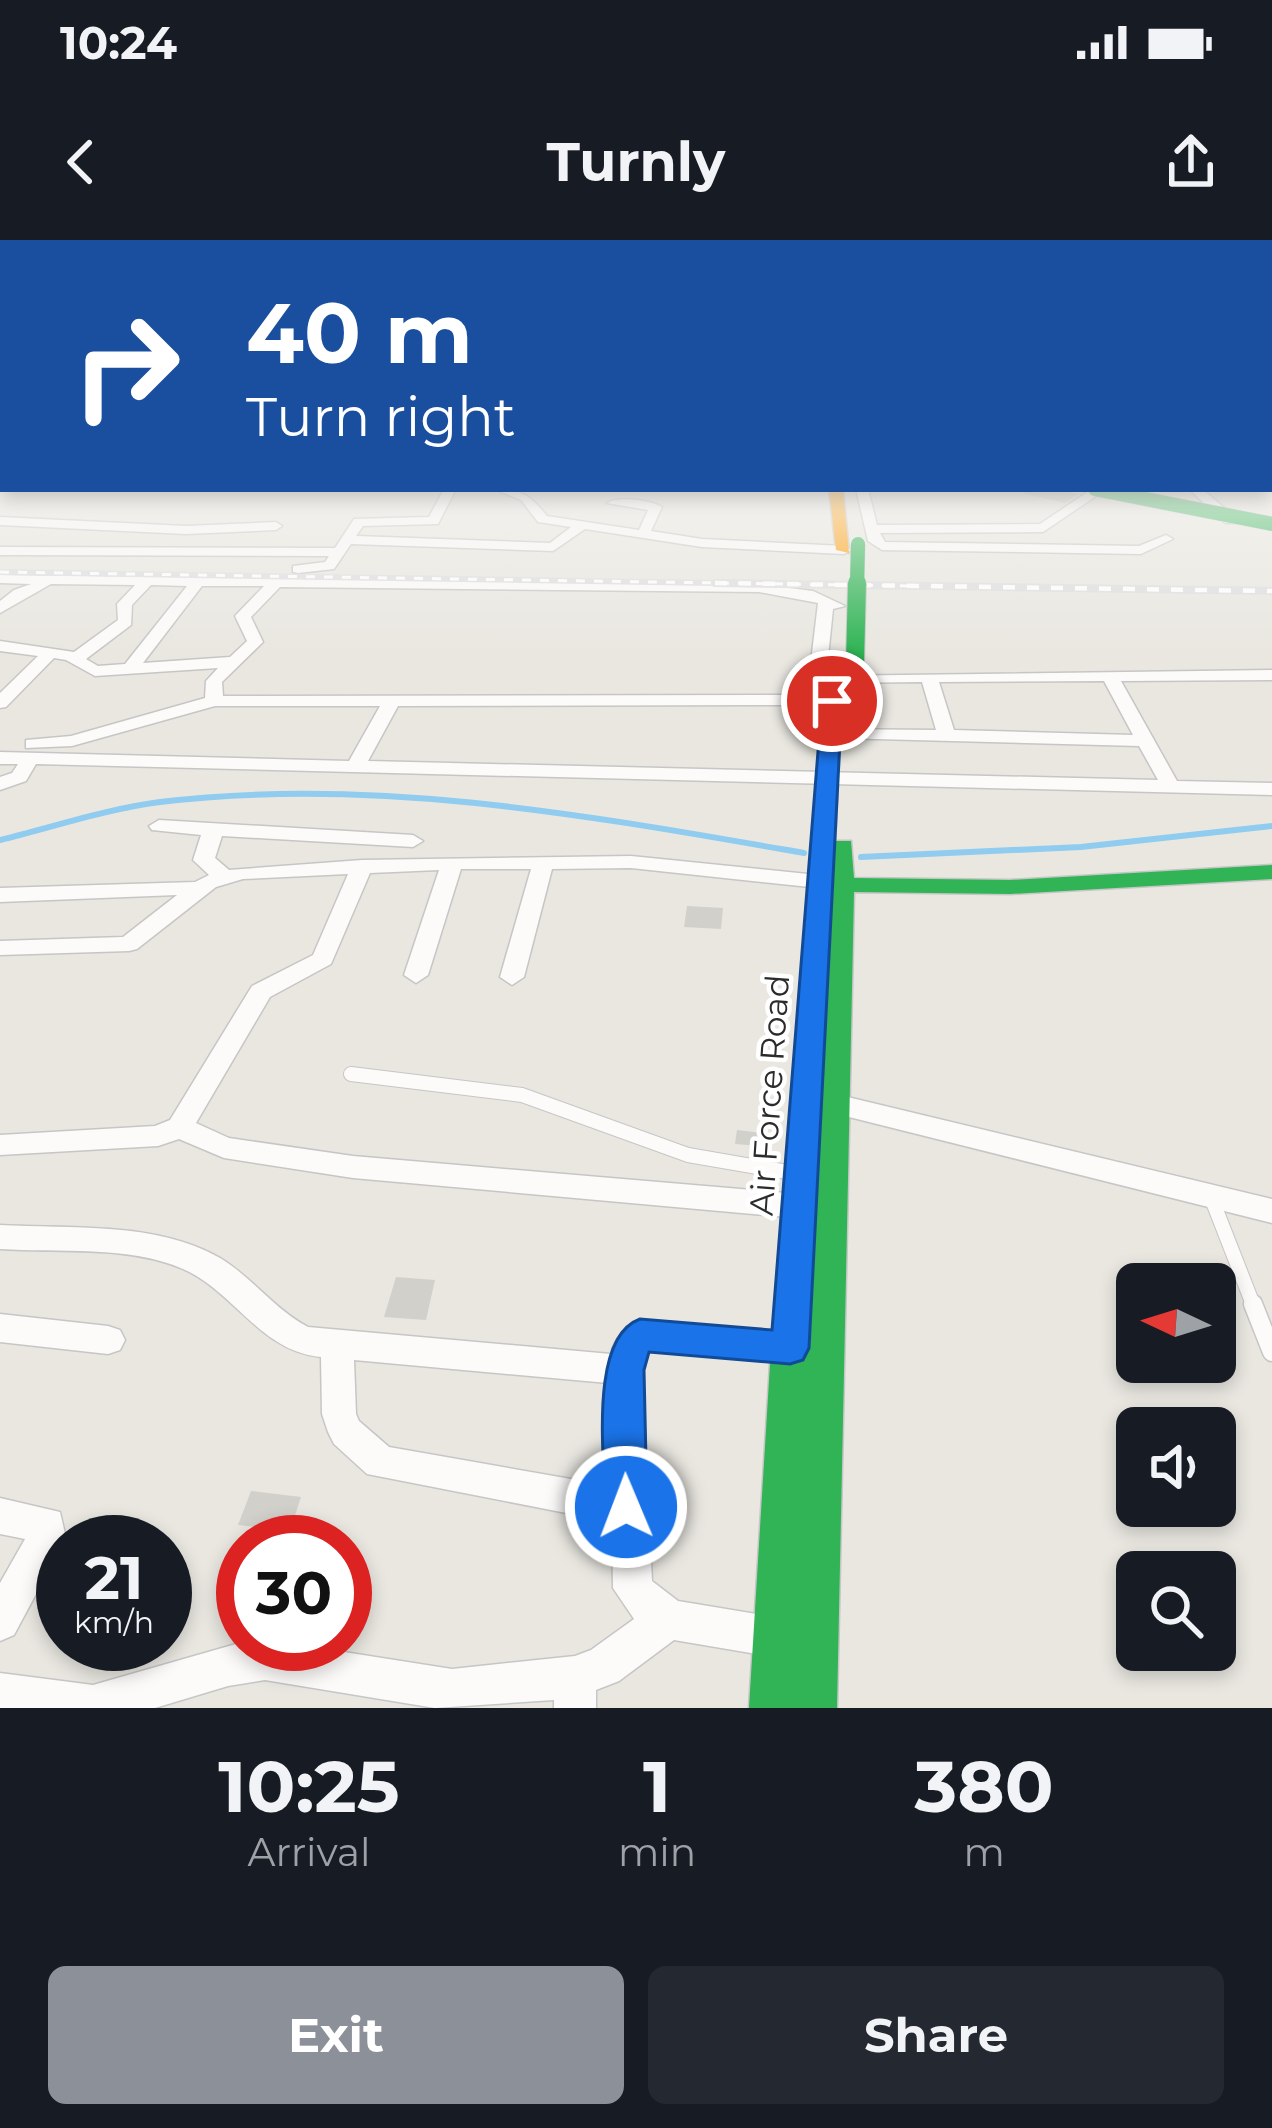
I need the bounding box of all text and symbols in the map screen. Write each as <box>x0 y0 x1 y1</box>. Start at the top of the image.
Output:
text: 10:24 <box>60 15 177 70</box>
icon: back <box>48 129 114 195</box>
text: Turnly <box>547 129 725 195</box>
icon: share <box>1158 129 1224 195</box>
text: 40 m <box>246 282 473 384</box>
icon: right <box>48 288 204 444</box>
text: Turn right <box>246 384 516 450</box>
pin <box>781 650 883 752</box>
icon: arrive <box>799 668 865 734</box>
street label: Air Force Road <box>741 973 797 1217</box>
north arrow <box>1116 1263 1236 1383</box>
map controls <box>1116 1263 1236 1671</box>
button: sound <box>1116 1407 1236 1527</box>
position arrow <box>563 1444 689 1570</box>
speed limit sign: 30 <box>216 1515 372 1671</box>
text: 21 <box>85 1541 143 1614</box>
button: search <box>1116 1551 1236 1671</box>
text: km/h <box>74 1604 154 1641</box>
text: 10:25 <box>218 1742 400 1830</box>
text: 1 <box>643 1742 671 1830</box>
text: 380 <box>915 1742 1054 1830</box>
text: Arrival <box>247 1828 371 1876</box>
text: min <box>618 1828 696 1876</box>
text: m <box>963 1828 1005 1876</box>
button: Exit <box>48 1966 624 2104</box>
button: Share <box>648 1966 1224 2104</box>

